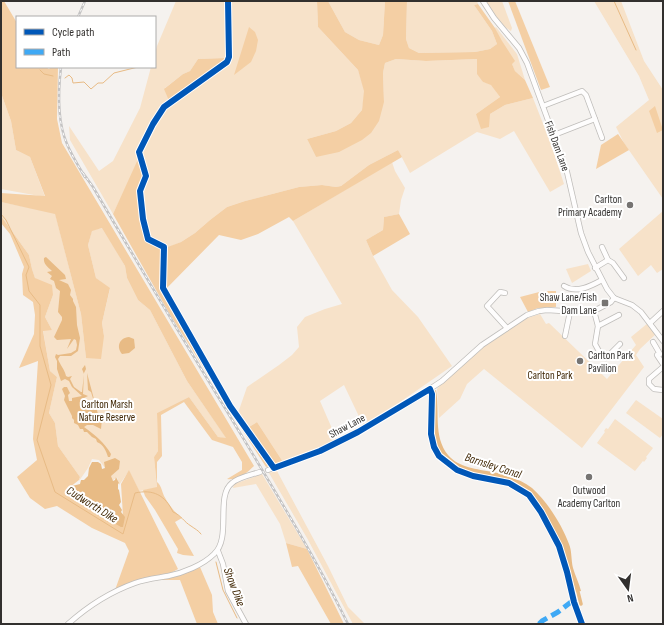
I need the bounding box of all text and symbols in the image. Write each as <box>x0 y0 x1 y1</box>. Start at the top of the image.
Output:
legend <box>16 16 156 68</box>
text: Cycle path <box>52 25 94 40</box>
text: Path <box>52 45 70 60</box>
street label: Fish Dam Lane <box>542 119 572 173</box>
place label: Carlton Primary Academy <box>558 193 623 219</box>
marker: Carlton Primary Academy <box>625 200 635 210</box>
place label: Shaw Lane/Fish Dam Lane <box>540 291 597 317</box>
marker: Shaw Lane/Fish Dam Lane <box>600 298 610 308</box>
place label: Carlton Park Pavilion <box>588 349 634 375</box>
marker: Carlton Park Pavilion <box>575 356 585 366</box>
park label: Carlton Park <box>528 369 573 382</box>
park label: Carlton Marsh Nature Reserve <box>79 398 135 424</box>
street label: Shaw Lane <box>327 411 367 441</box>
water label: Barnsley Canal <box>463 450 524 482</box>
marker: Outwood Academy Carlton <box>584 472 594 482</box>
water label: Cudworth Dike <box>63 483 121 527</box>
place label: Outwood Academy Carlton <box>557 484 621 510</box>
water label: Shaw Dike <box>220 565 248 609</box>
north arrow <box>608 569 648 609</box>
text: N <box>626 591 635 605</box>

